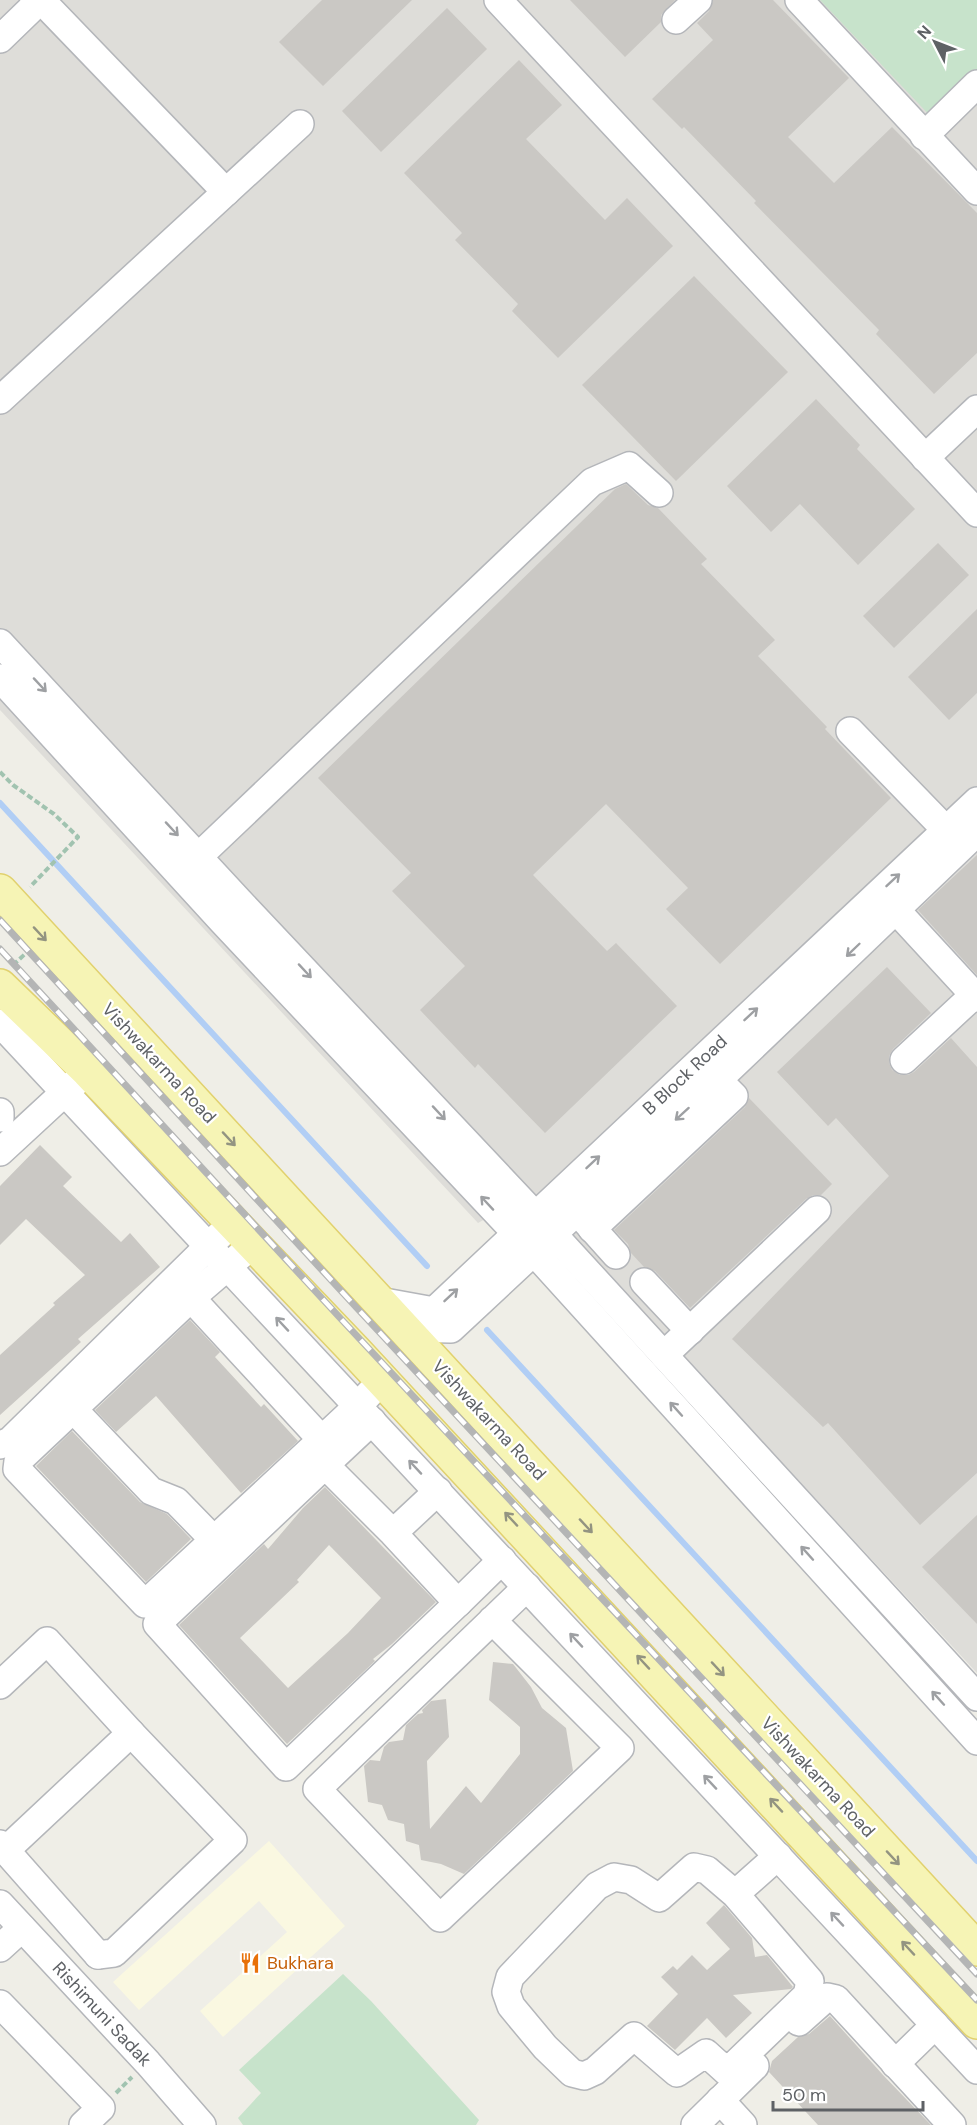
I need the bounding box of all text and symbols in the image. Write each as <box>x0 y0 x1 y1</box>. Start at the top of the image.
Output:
north arrow <box>905 12 965 72</box>
text: N <box>913 21 936 44</box>
one-way arrow <box>33 678 47 693</box>
one-way arrow <box>165 821 179 836</box>
one-way arrow <box>885 873 900 887</box>
one-way arrow <box>33 926 47 941</box>
one-way arrow <box>846 943 861 957</box>
one-way arrow <box>298 963 312 978</box>
street label: Vishwakarma Road <box>97 997 221 1129</box>
one-way arrow <box>743 1007 758 1021</box>
street label: B Block Road <box>638 1030 732 1120</box>
one-way arrow <box>432 1105 446 1120</box>
one-way arrow <box>675 1107 690 1121</box>
one-way arrow <box>222 1131 236 1146</box>
one-way arrow <box>586 1155 601 1169</box>
one-way arrow <box>481 1196 495 1211</box>
one-way arrow <box>444 1288 459 1303</box>
one-way arrow <box>274 1317 289 1332</box>
street label: Vishwakarma Road <box>427 1354 551 1486</box>
one-way arrow <box>669 1402 683 1417</box>
one-way arrow <box>407 1459 422 1474</box>
one-way arrow <box>504 1512 518 1527</box>
one-way arrow <box>579 1518 593 1533</box>
one-way arrow <box>800 1546 814 1561</box>
one-way arrow <box>570 1633 584 1648</box>
one-way arrow <box>636 1655 650 1670</box>
one-way arrow <box>711 1661 725 1676</box>
one-way arrow <box>931 1690 945 1705</box>
street label: Vishwakarma Road <box>756 1711 880 1843</box>
one-way arrow <box>702 1775 717 1790</box>
one-way arrow <box>769 1798 783 1813</box>
one-way arrow <box>886 1851 900 1866</box>
one-way arrow <box>830 1912 844 1927</box>
one-way arrow <box>902 1941 916 1956</box>
restaurant icon: Bukhara <box>238 1951 262 1975</box>
place label: Bukhara <box>267 1951 334 1975</box>
street label: Rishimuni Sadak <box>47 1956 157 2072</box>
scale bar <box>773 2074 923 2112</box>
text: 50 m <box>782 2083 826 2107</box>

